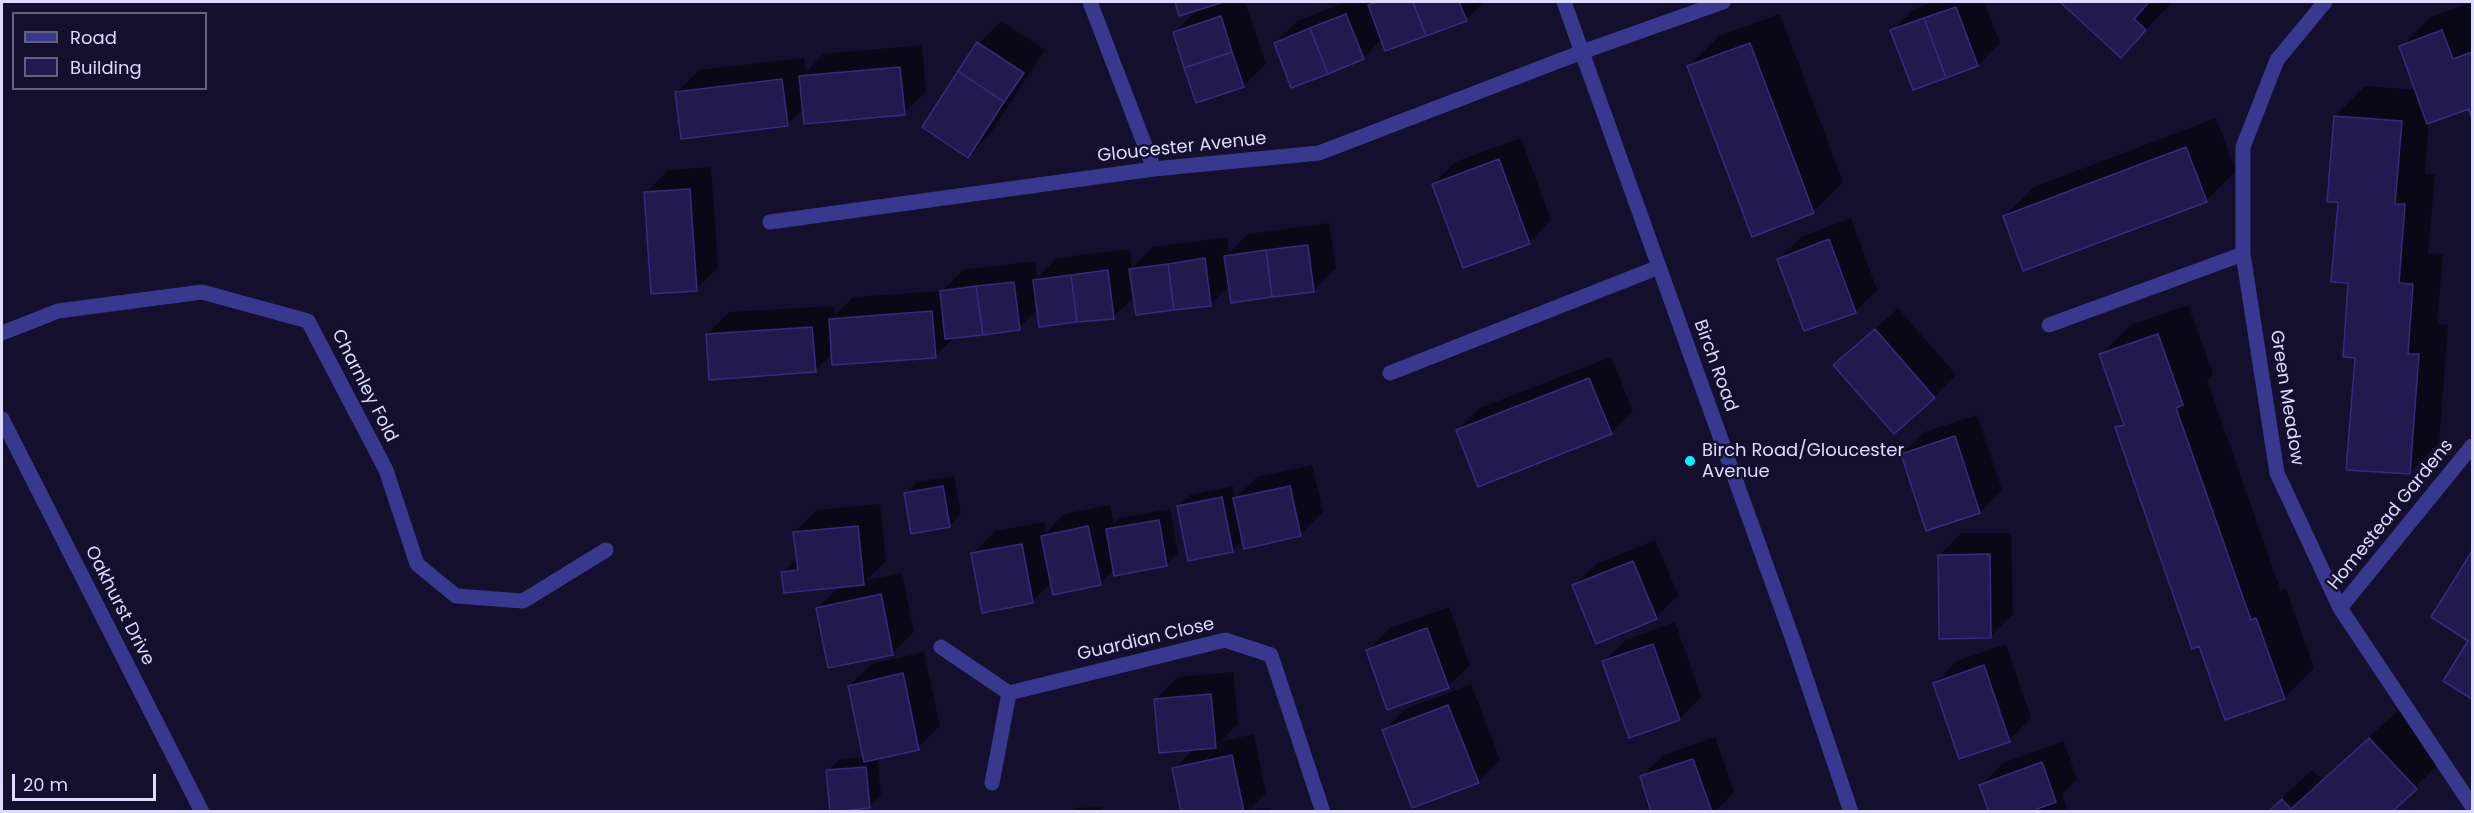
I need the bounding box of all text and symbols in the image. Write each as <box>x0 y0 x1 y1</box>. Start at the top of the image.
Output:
legend <box>12 12 207 90</box>
text: Road <box>70 25 117 50</box>
text: Building <box>70 55 142 80</box>
street label: Gloucester Avenue <box>1096 128 1268 168</box>
street label: Birch Road <box>1688 317 1742 415</box>
street label: Charnley Fold <box>326 326 402 446</box>
street label: Green Meadow <box>2265 329 2307 467</box>
street label: Homestead Gardens <box>2324 436 2458 594</box>
place label: Birch Road/Gloucester Avenue <box>1702 440 1904 482</box>
marker: Birch Road/Gloucester Avenue <box>1683 454 1697 468</box>
street label: Oakhurst Drive <box>80 543 158 669</box>
street label: Guardian Close <box>1075 614 1217 666</box>
scale bar <box>15 762 159 800</box>
text: 20 m <box>23 772 68 797</box>

